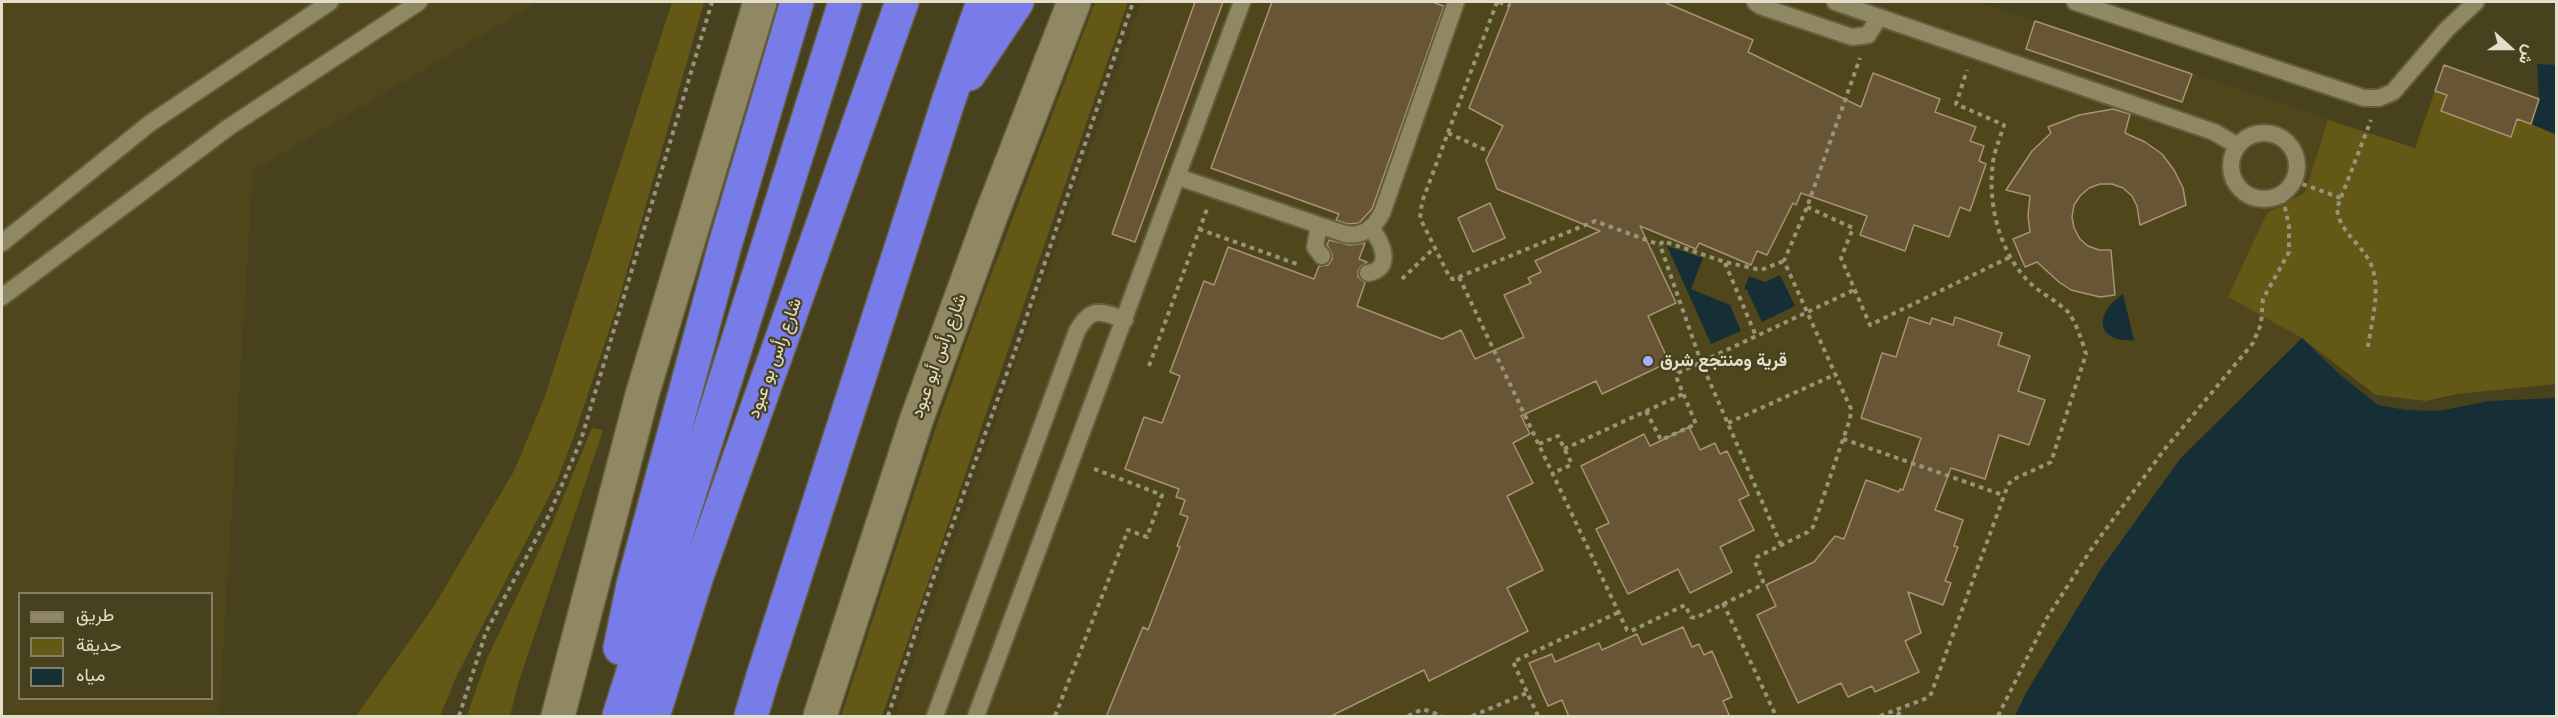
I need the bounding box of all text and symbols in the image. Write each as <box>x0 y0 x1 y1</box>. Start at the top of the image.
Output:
north arrow <box>2480 18 2540 78</box>
text: ش <box>2515 42 2540 67</box>
street label: شارع رأس أبو عبود <box>907 291 971 421</box>
street label: شارع رأس بو عبود <box>743 295 807 421</box>
place label: قرية ومنتجع شرق <box>1660 350 1787 372</box>
marker: قرية ومنتجع شرق <box>1641 354 1655 368</box>
legend <box>18 592 213 700</box>
text: طريق <box>76 604 114 626</box>
text: حديقة <box>76 634 122 656</box>
text: مياه <box>76 664 105 686</box>

